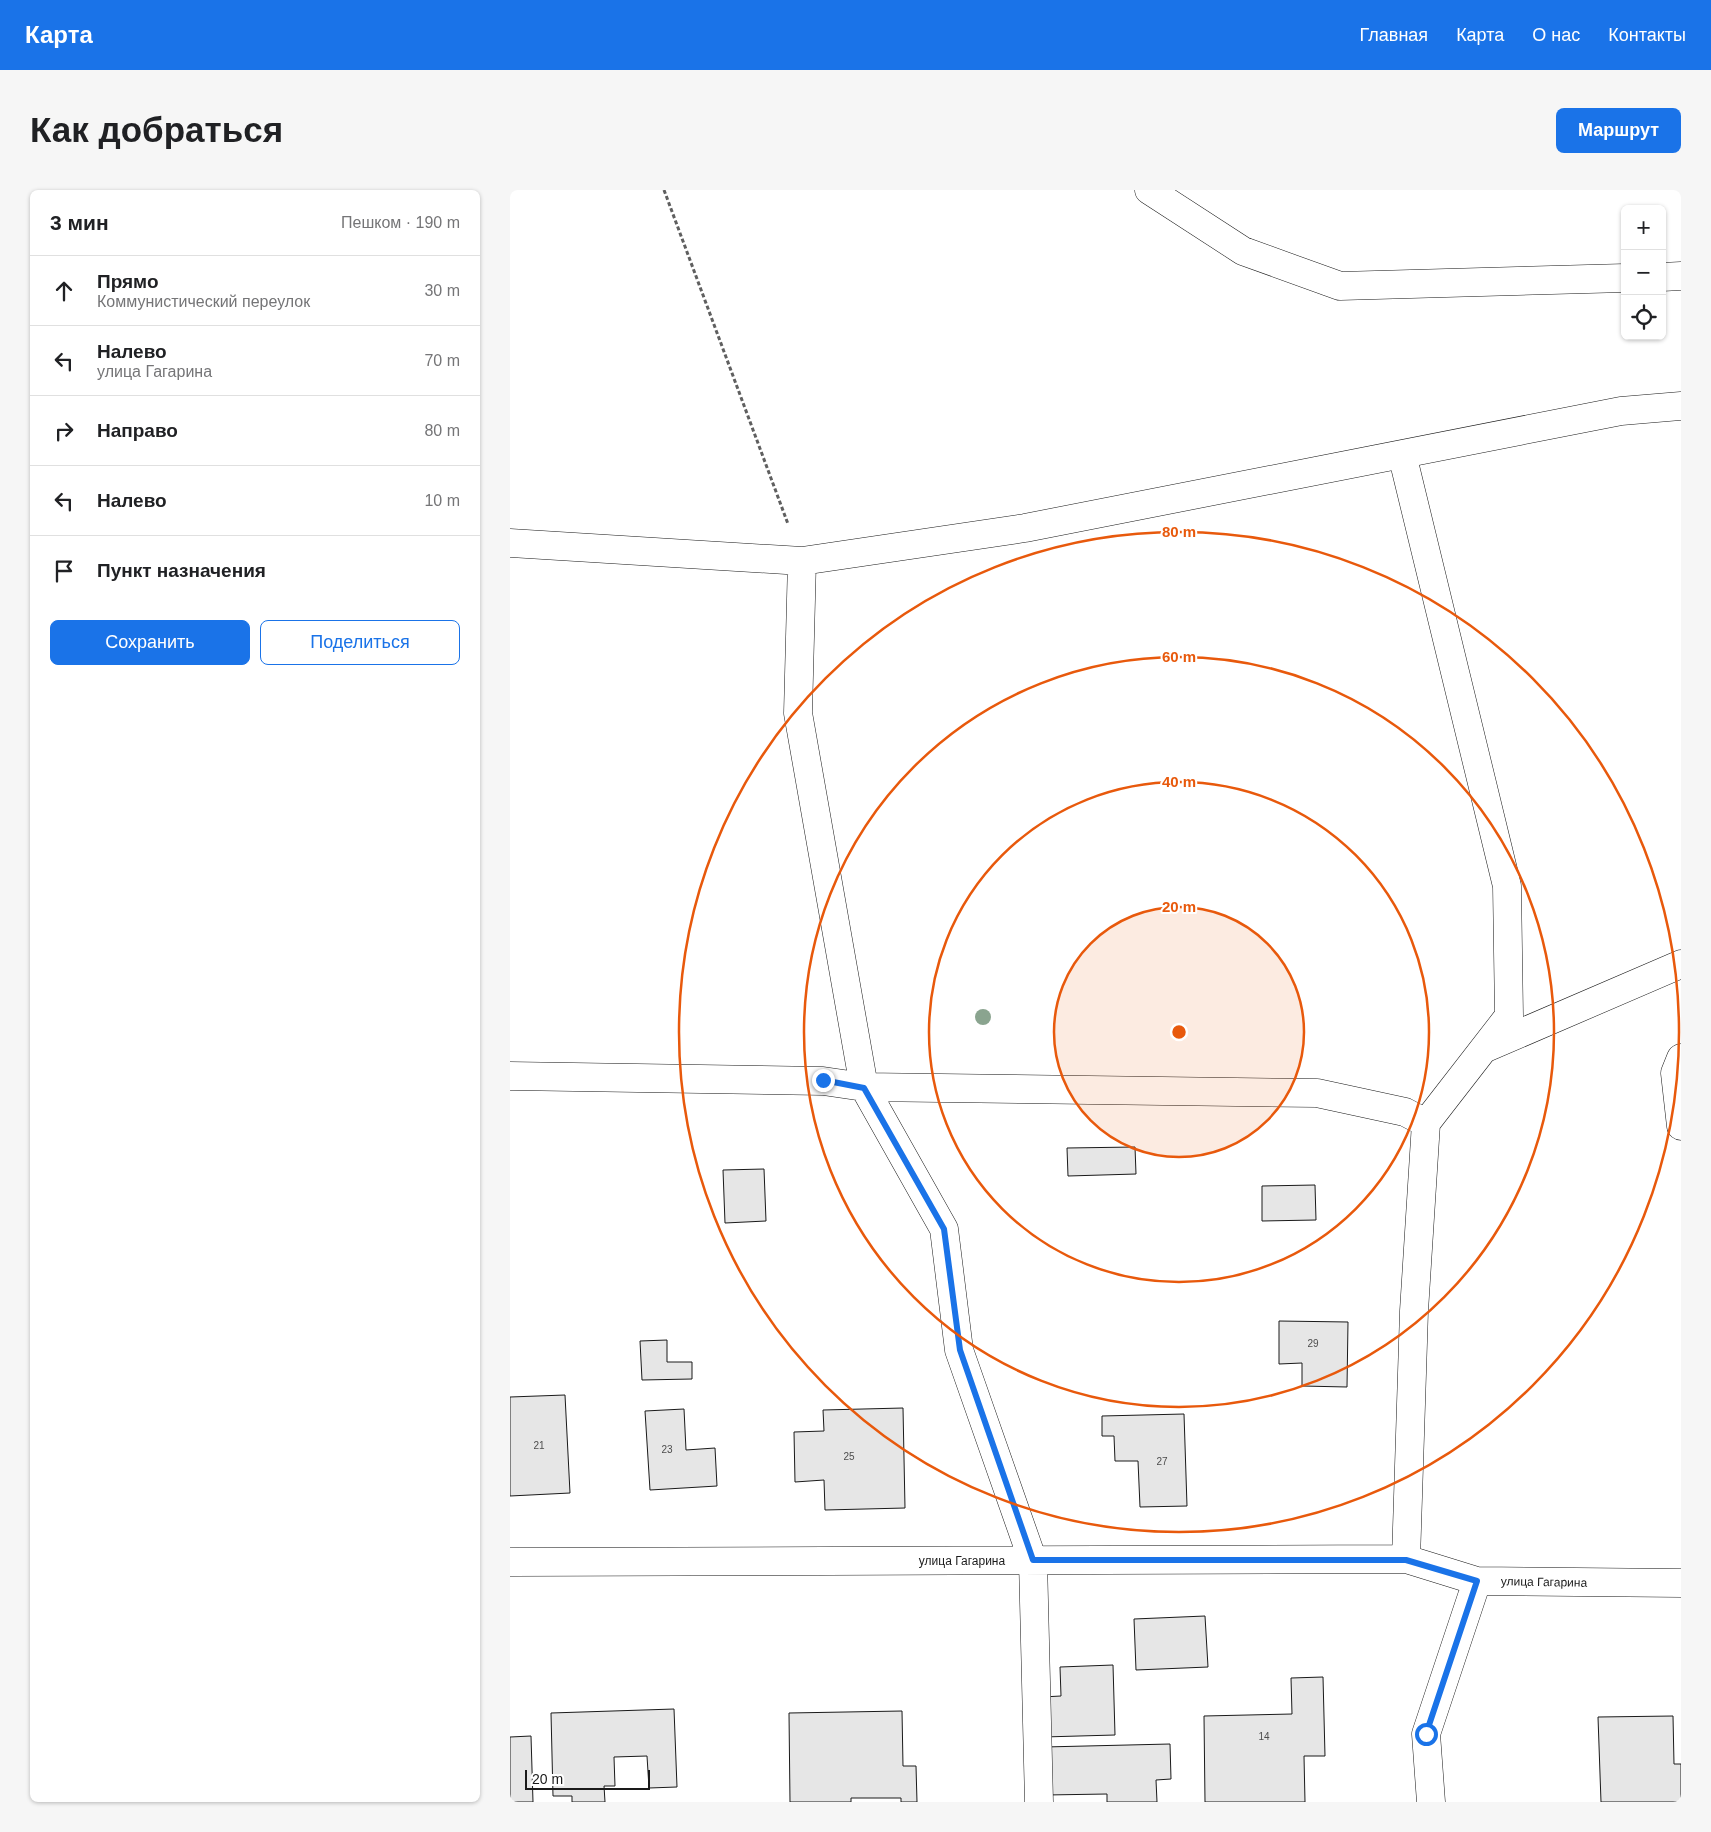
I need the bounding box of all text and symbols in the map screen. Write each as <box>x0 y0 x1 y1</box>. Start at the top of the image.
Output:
text: Карта <box>25 21 93 48</box>
text: Главная <box>1360 25 1428 45</box>
text: Карта <box>1456 25 1504 45</box>
text: О нас <box>1532 25 1580 45</box>
text: Контакты <box>1608 25 1686 45</box>
button: Маршрут <box>1556 108 1681 153</box>
text: Как добраться <box>30 110 283 149</box>
map controls <box>1621 205 1666 340</box>
button: + <box>1621 205 1666 250</box>
text: 3 мин <box>50 211 109 234</box>
text: Пешком · 190 m <box>341 214 460 231</box>
button: − <box>1621 250 1666 295</box>
text: Прямо <box>97 271 159 292</box>
icon: ahead <box>50 277 78 305</box>
text: 30 m <box>424 282 460 299</box>
text: Коммунистический переулок <box>97 293 310 310</box>
button: locate <box>1621 295 1666 340</box>
text: Налево <box>97 341 167 362</box>
icon: left <box>50 347 78 375</box>
text: 70 m <box>424 352 460 369</box>
text: улица Гагарина <box>97 363 212 380</box>
icon: right <box>50 417 78 445</box>
text: Направо <box>97 420 178 441</box>
text: 80 m <box>424 422 460 439</box>
icon: left <box>50 487 78 515</box>
text: Налево <box>97 490 167 511</box>
text: 10 m <box>424 492 460 509</box>
text: 80 m <box>1162 523 1196 540</box>
icon: arrive <box>50 557 78 585</box>
text: Пункт назначения <box>97 560 266 581</box>
button: Сохранить <box>50 620 250 665</box>
button: Поделиться <box>260 620 460 665</box>
text: 60 m <box>1162 648 1196 665</box>
text: 40 m <box>1162 773 1196 790</box>
text: 20 m <box>1162 898 1196 915</box>
centre of rings <box>1170 1023 1188 1041</box>
route end <box>812 1069 835 1092</box>
house number: 29 <box>1307 1338 1319 1349</box>
house number: 21 <box>533 1440 545 1451</box>
house number: 23 <box>661 1444 673 1455</box>
house number: 25 <box>843 1451 855 1462</box>
house number: 27 <box>1156 1456 1168 1467</box>
street label: улица Гагарина <box>919 1554 1005 1568</box>
street label: улица Гагарина <box>1501 1574 1588 1590</box>
route start <box>1415 1723 1438 1746</box>
house number: 14 <box>1258 1731 1270 1742</box>
scale bar <box>525 1767 650 1790</box>
text: 20 m <box>532 1771 563 1787</box>

